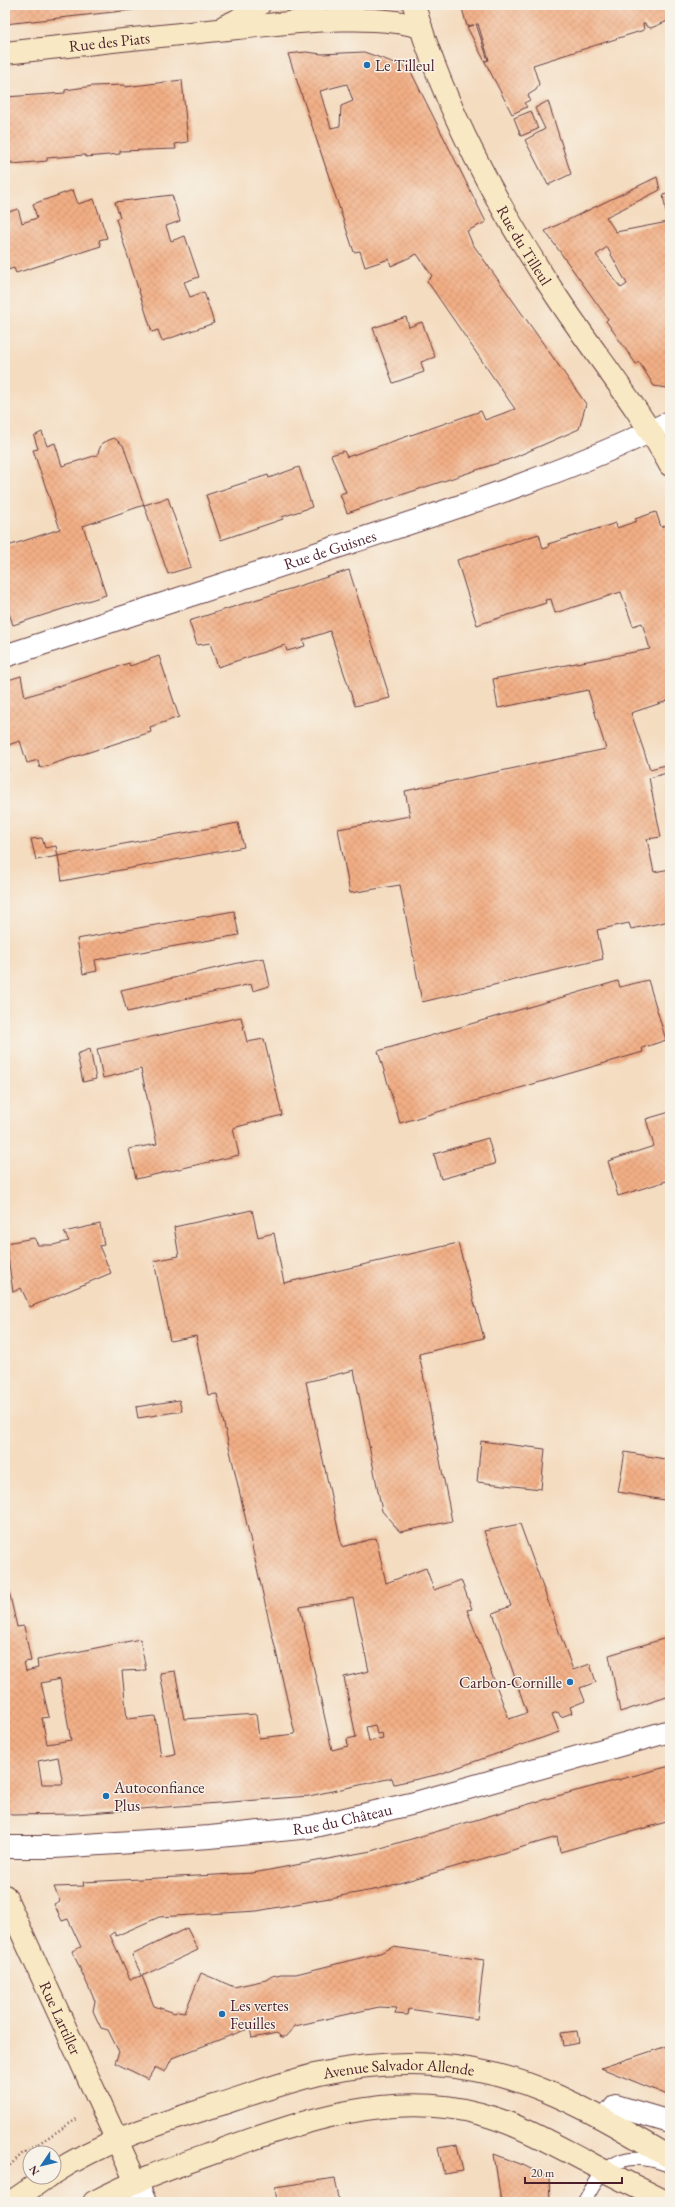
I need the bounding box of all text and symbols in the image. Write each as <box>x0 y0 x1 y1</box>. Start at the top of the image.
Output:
street label: Rue des Piats <box>68 27 151 57</box>
place label: Le Tilleul <box>375 55 435 76</box>
marker: Le Tilleul <box>362 60 372 70</box>
street label: Rue du Tilleul <box>492 202 557 290</box>
street label: Rue de Guisnes <box>281 525 379 575</box>
place label: Carbon-Cornille <box>459 1672 562 1693</box>
marker: Carbon-Cornille <box>565 1677 575 1687</box>
place label: Autoconfiance Plus <box>113 1777 205 1816</box>
marker: Autoconfiance Plus <box>101 1791 111 1801</box>
street label: Rue du Château <box>292 1798 395 1840</box>
street label: Rue Lartiller <box>34 1978 87 2059</box>
place label: Les vertes Feuilles <box>230 1995 289 2034</box>
marker: Les vertes Feuilles <box>217 2009 227 2019</box>
street label: Avenue Salvador Allende <box>320 2054 476 2084</box>
north arrow <box>22 2145 62 2185</box>
scale bar <box>525 2159 622 2185</box>
text: N <box>25 2163 42 2178</box>
text: 20 m <box>531 2165 555 2181</box>

